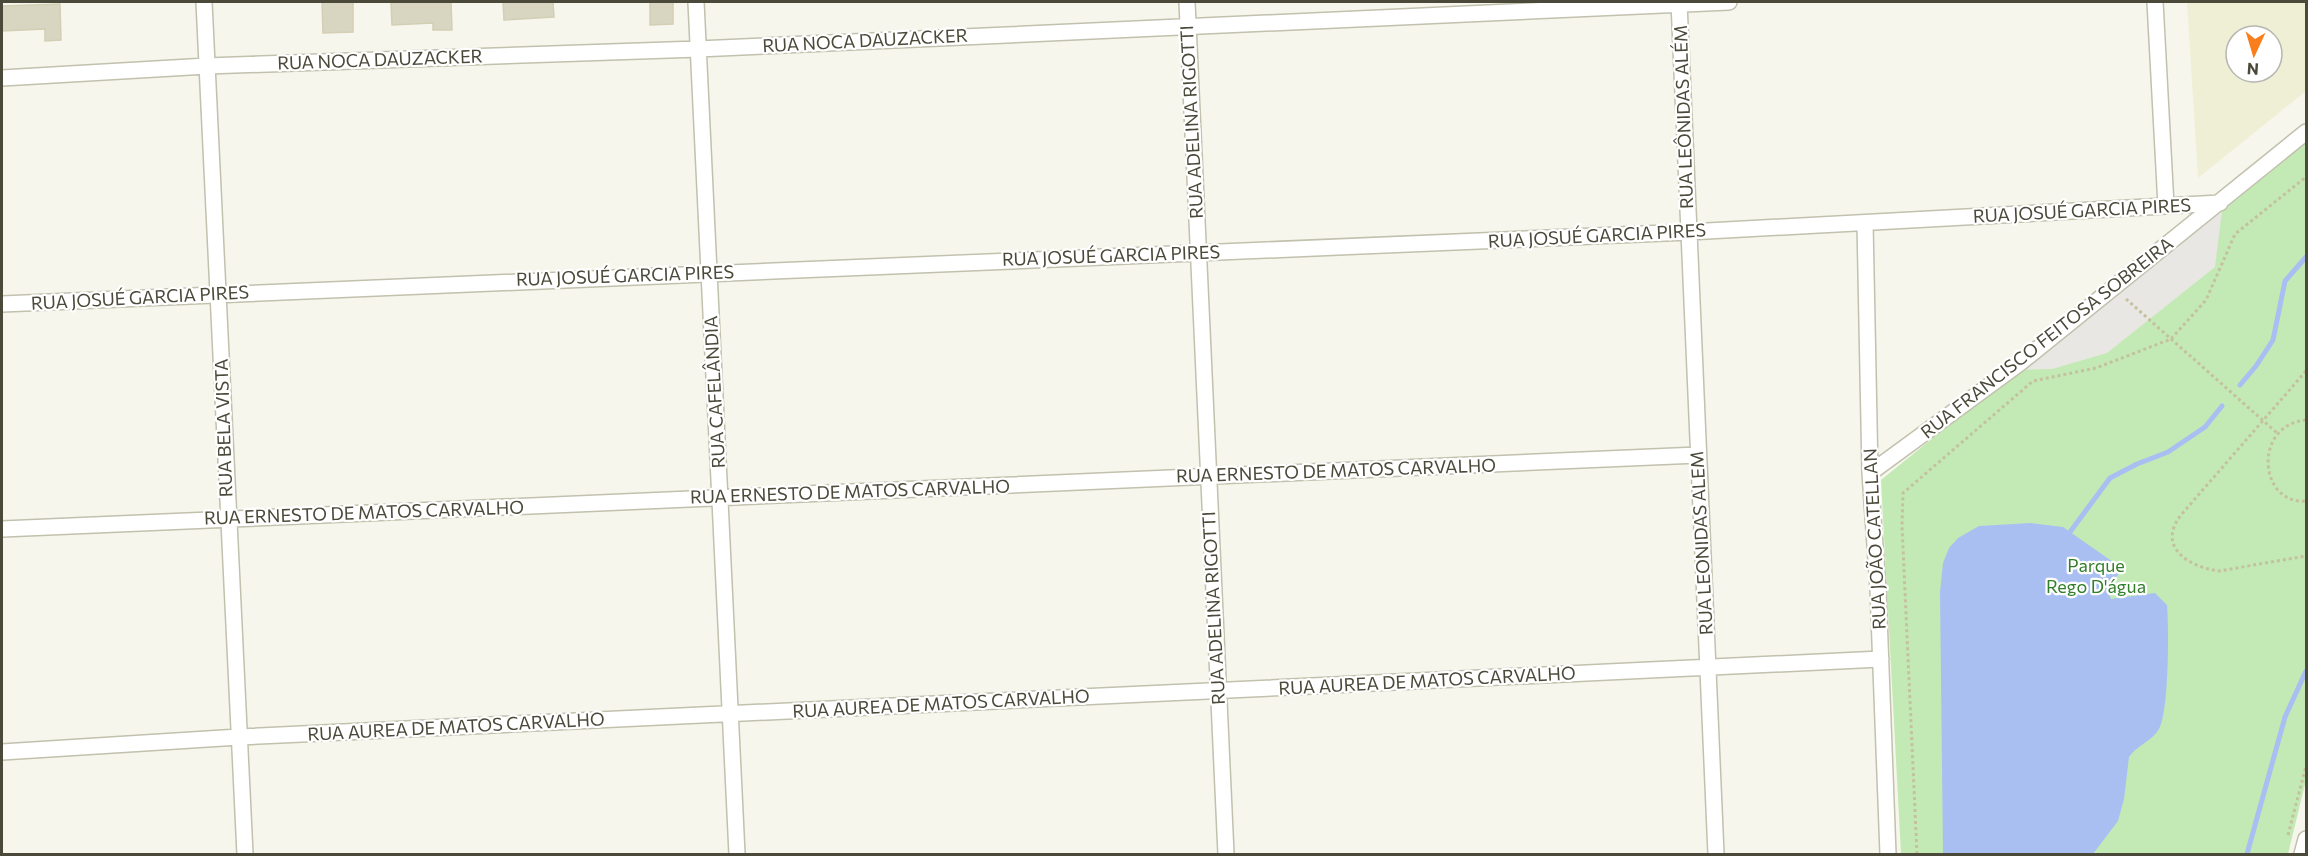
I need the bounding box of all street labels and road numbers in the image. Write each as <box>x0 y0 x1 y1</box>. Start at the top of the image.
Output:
street label: RUA NOCA DAUZACKER <box>762 24 968 56</box>
street label: RUA ADELINA RIGOTTI <box>1175 25 1207 219</box>
street label: RUA LEÔNIDAS ALÉM <box>1669 25 1697 209</box>
street label: RUA NOCA DAUZACKER <box>277 44 483 74</box>
street label: RUA JOSUÉ GARCIA PIRES <box>1972 193 2191 227</box>
street label: RUA JOSUÉ GARCIA PIRES <box>1487 218 1706 252</box>
street label: RUA FRANCISCO FEITOSA SOBREIRA <box>1916 232 2177 443</box>
street label: RUA JOSUÉ GARCIA PIRES <box>1002 240 1220 270</box>
street label: RUA JOSUÉ GARCIA PIRES <box>516 260 734 290</box>
street label: RUA JOSUÉ GARCIA PIRES <box>30 280 249 314</box>
street label: RUA CAFELÂNDIA <box>699 315 729 469</box>
street label: RUA BELA VISTA <box>210 358 236 498</box>
street label: RUA JOÃO CATELLAN <box>1858 448 1890 630</box>
street label: RUA LEONIDAS ALEM <box>1685 450 1717 636</box>
street label: RUA ERNESTO DE MATOS CARVALHO <box>1176 453 1496 487</box>
street label: RUA ERNESTO DE MATOS CARVALHO <box>690 474 1010 508</box>
street label: RUA ERNESTO DE MATOS CARVALHO <box>204 495 524 529</box>
street label: RUA ADELINA RIGOTTI <box>1197 511 1229 705</box>
street label: RUA AUREA DE MATOS CARVALHO <box>1278 661 1576 699</box>
street label: RUA AUREA DE MATOS CARVALHO <box>792 684 1090 722</box>
street label: RUA AUREA DE MATOS CARVALHO <box>307 707 605 745</box>

